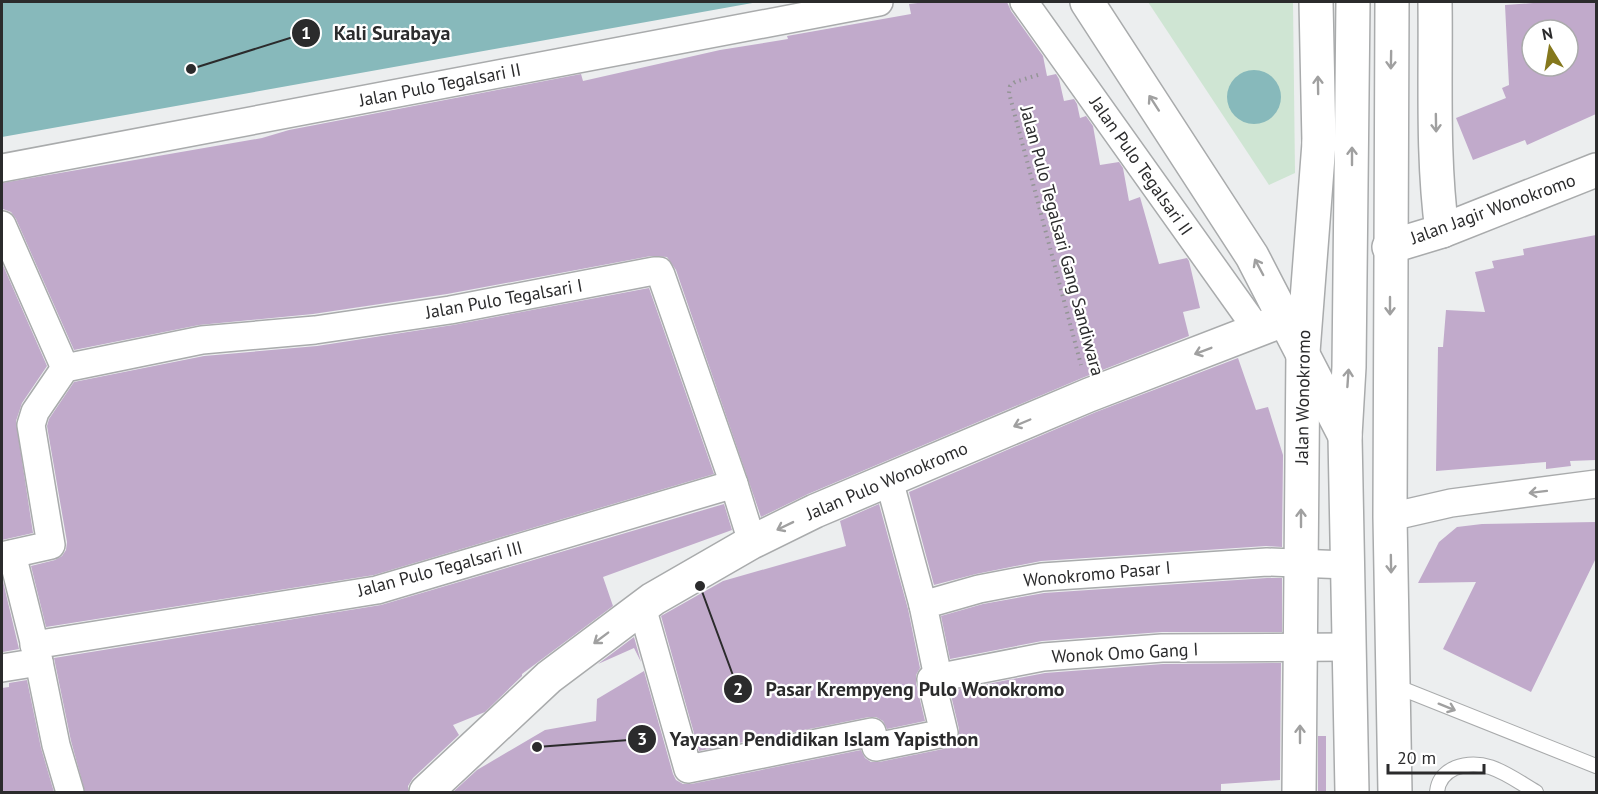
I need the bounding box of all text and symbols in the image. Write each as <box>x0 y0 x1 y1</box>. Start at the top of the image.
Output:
callout: Kali Surabaya <box>291 14 462 52</box>
north arrow <box>1520 18 1580 78</box>
text: Kali Surabaya <box>334 20 450 46</box>
text: 1 <box>301 21 311 44</box>
text: N <box>1540 22 1554 44</box>
one-way arrow <box>1385 49 1397 69</box>
street label: Jalan Pulo Tegalsari II <box>356 58 523 112</box>
one-way arrow <box>1312 75 1324 95</box>
street label: Jalan Pulo Tegalsari II <box>1084 91 1198 240</box>
one-way arrow <box>1148 95 1160 112</box>
street label: Jalan Pulo Tegalsari Gang Sandiwara <box>1015 102 1110 378</box>
one-way arrow <box>1430 112 1442 132</box>
one-way arrow <box>1346 146 1358 166</box>
street label: Jalan Jagir Wonokromo <box>1406 168 1579 249</box>
one-way arrow <box>1252 259 1264 277</box>
street label: Jalan Pulo Tegalsari I <box>423 273 584 324</box>
one-way arrow <box>1384 295 1396 315</box>
street label: Jalan Wonokromo <box>1290 329 1315 465</box>
one-way arrow <box>1194 346 1213 357</box>
one-way arrow <box>1343 368 1354 388</box>
one-way arrow <box>1013 418 1032 429</box>
street label: Jalan Pulo Wonokromo <box>802 436 971 525</box>
one-way arrow <box>1529 486 1549 497</box>
one-way arrow <box>1296 509 1307 529</box>
one-way arrow <box>777 520 795 532</box>
street label: Jalan Pulo Tegalsari III <box>354 535 525 602</box>
one-way arrow <box>1385 553 1396 573</box>
street label: Wonokromo Pasar I <box>1022 556 1172 591</box>
one-way arrow <box>594 632 610 644</box>
street label: Wonok Omo Gang I <box>1051 637 1199 668</box>
callout: Pasar Krempyeng Pulo Wonokromo <box>723 670 1077 708</box>
text: Pasar Krempyeng Pulo Wonokromo <box>765 676 1065 702</box>
text: 2 <box>733 677 743 700</box>
one-way arrow <box>1438 702 1456 713</box>
callout: Yayasan Pendidikan Islam Yapisthon <box>627 720 990 758</box>
one-way arrow <box>1294 725 1306 745</box>
text: Yayasan Pendidikan Islam Yapisthon <box>669 726 978 752</box>
text: 3 <box>637 727 647 750</box>
scale bar <box>1388 737 1484 775</box>
text: 20 m <box>1397 746 1436 769</box>

